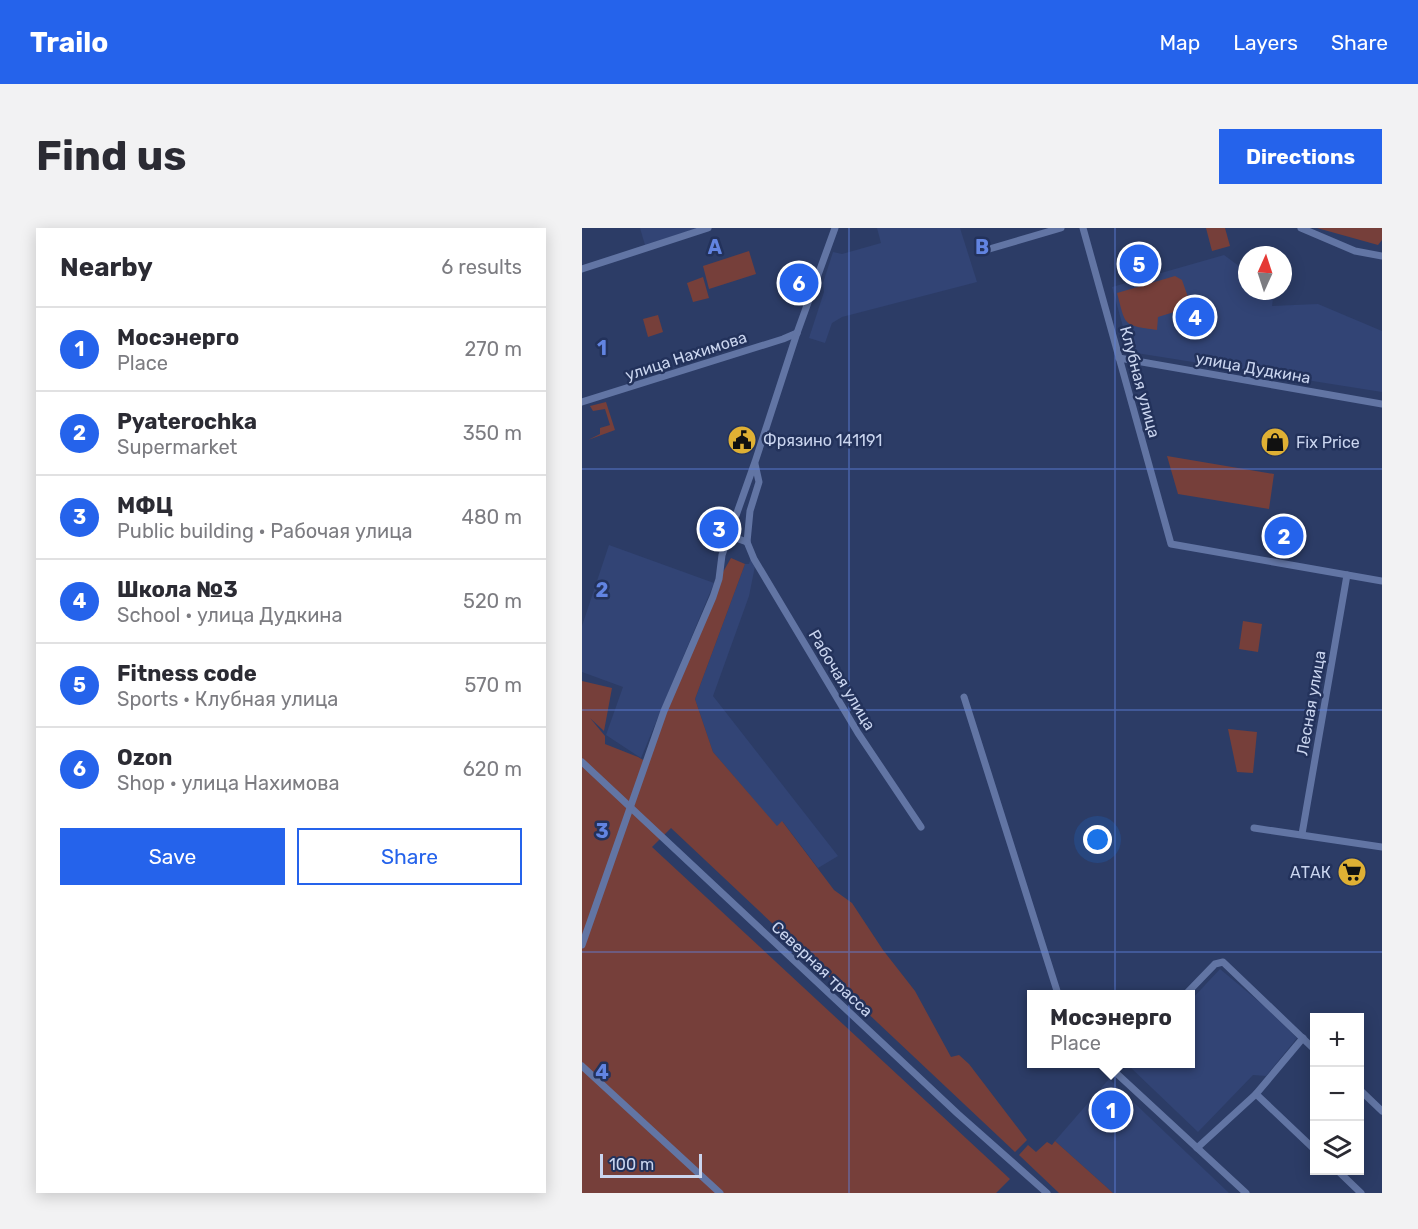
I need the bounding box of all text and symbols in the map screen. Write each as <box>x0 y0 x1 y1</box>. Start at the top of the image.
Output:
text: Trailo <box>30 26 108 59</box>
text: Map <box>1159 30 1200 55</box>
text: Layers <box>1233 30 1298 55</box>
text: Share <box>1331 30 1388 55</box>
button: Directions <box>1219 129 1382 184</box>
text: Find us <box>36 131 187 181</box>
text: A <box>708 235 723 259</box>
text: B <box>975 235 989 259</box>
pin: 5 <box>1120 242 1158 286</box>
north arrow <box>1238 246 1292 300</box>
text: Nearby <box>60 252 153 283</box>
text: 6 results <box>441 255 522 279</box>
pin: 6 <box>780 260 818 306</box>
pin: 4 <box>1176 294 1214 340</box>
text: Мосэнерго <box>117 324 239 351</box>
street label: Клубная улица <box>1116 324 1164 440</box>
street label: улица Нахимова <box>623 327 749 385</box>
text: 1 <box>597 336 607 360</box>
text: 1 <box>75 337 84 361</box>
text: 270 m <box>465 337 522 361</box>
street label: улица Дудкина <box>1194 349 1312 387</box>
text: Place <box>117 351 168 375</box>
text: Pyaterochka <box>117 408 257 435</box>
text: 2 <box>73 421 86 445</box>
text: 350 m <box>463 421 522 445</box>
public building icon: Фрязино 141191 <box>726 424 758 456</box>
shop icon: Fix Price <box>1259 426 1291 458</box>
place label: Фрязино 141191 <box>763 431 882 450</box>
place label: Fix Price <box>1296 433 1360 452</box>
text: Supermarket <box>117 435 237 459</box>
text: МФЦ <box>117 492 173 519</box>
text: 3 <box>73 505 86 529</box>
text: 480 m <box>461 505 522 529</box>
pin: 3 <box>700 506 738 552</box>
pin: 2 <box>1264 514 1304 558</box>
text: Public building · Рабочая улица <box>117 519 413 543</box>
text: Школа №3 <box>117 576 238 603</box>
text: 2 <box>596 578 609 602</box>
text: 4 <box>73 589 86 613</box>
text: 520 m <box>463 589 522 613</box>
text: School · улица Дудкина <box>117 603 343 627</box>
street label: Рабочая улица <box>805 626 879 734</box>
street label: Лесная улица <box>1292 649 1330 757</box>
text: Fitness code <box>117 660 257 687</box>
text: 5 <box>73 673 86 697</box>
text: 570 m <box>464 673 522 697</box>
text: Sports · Клубная улица <box>117 687 338 711</box>
text: Ozon <box>117 744 172 771</box>
text: 6 <box>73 757 86 781</box>
text: 620 m <box>463 757 522 781</box>
text: Shop · улица Нахимова <box>117 771 340 795</box>
text: 3 <box>595 819 609 843</box>
your location <box>1083 825 1112 854</box>
button: Save <box>60 828 285 885</box>
button: Share <box>297 828 522 885</box>
supermarket icon: АТАК <box>1336 856 1368 888</box>
place label: АТАК <box>1290 863 1331 882</box>
street label: Северная трасса <box>767 917 877 1021</box>
popup <box>1027 990 1195 1068</box>
text: Мосэнерго <box>1050 1004 1172 1031</box>
map controls <box>1310 1013 1364 1175</box>
button: + <box>1310 1013 1364 1067</box>
text: Place <box>1050 1031 1101 1055</box>
text: 4 <box>595 1060 609 1084</box>
button: − <box>1310 1067 1364 1121</box>
pin: 1 <box>1092 1088 1130 1132</box>
button: layers <box>1310 1121 1364 1175</box>
scale bar <box>600 1151 702 1178</box>
text: 100 m <box>609 1155 654 1174</box>

